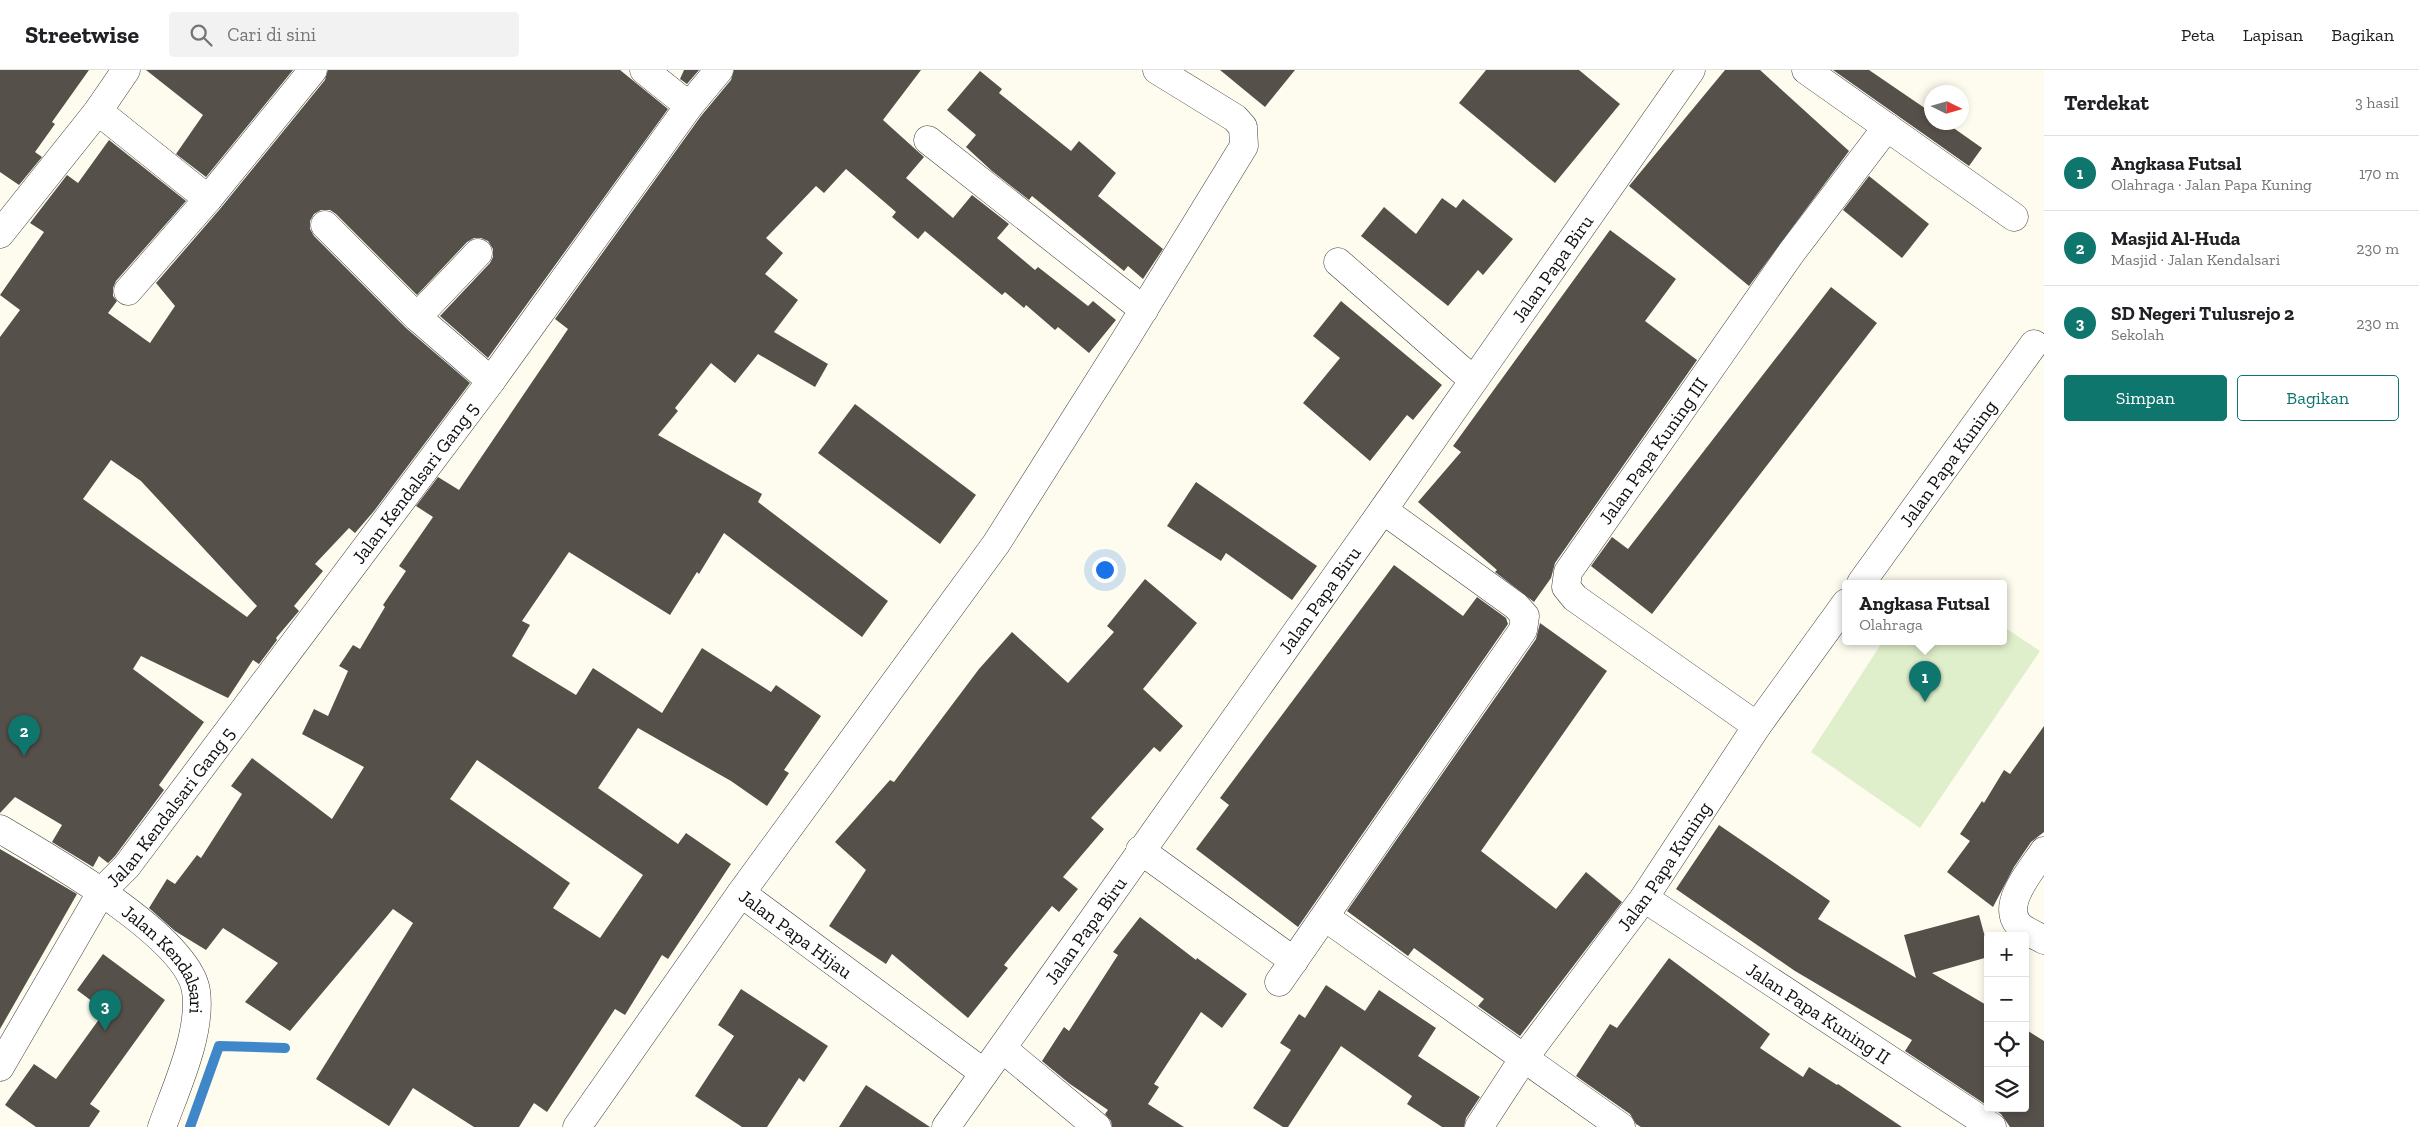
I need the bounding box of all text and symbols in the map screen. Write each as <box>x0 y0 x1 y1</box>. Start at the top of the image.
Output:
search box <box>169 12 519 57</box>
text: Streetwise <box>25 20 139 49</box>
icon: search <box>187 21 215 49</box>
text: Cari di sini <box>227 23 316 46</box>
text: Peta <box>2181 24 2215 46</box>
text: Lapisan <box>2243 24 2303 46</box>
text: Bagikan <box>2331 24 2394 46</box>
north arrow <box>1924 85 1969 130</box>
text: Terdekat <box>2064 90 2149 115</box>
text: 3 hasil <box>2355 93 2399 112</box>
text: Angkasa Futsal <box>2111 152 2241 175</box>
text: 1 <box>2077 164 2083 183</box>
text: 170 m <box>2359 164 2399 183</box>
text: Olahraga · Jalan Papa Kuning <box>2111 175 2312 194</box>
street label: Jalan Papa Biru <box>1507 210 1598 327</box>
text: Masjid Al-Huda <box>2111 227 2241 250</box>
text: 2 <box>2076 239 2084 258</box>
text: 230 m <box>2356 239 2399 258</box>
text: Masjid · Jalan Kendalsari <box>2111 250 2280 269</box>
text: SD Negeri Tulusrejo 2 <box>2111 302 2294 325</box>
text: 3 <box>2076 314 2084 333</box>
text: 230 m <box>2356 314 2399 333</box>
text: Sekolah <box>2111 325 2164 344</box>
street label: Jalan Papa Kuning III <box>1594 373 1712 529</box>
button: Simpan <box>2064 375 2227 421</box>
button: Bagikan <box>2237 375 2399 421</box>
street label: Jalan Papa Kuning <box>1895 395 2002 531</box>
street label: Jalan Kendalsari Gang 5 <box>347 398 483 568</box>
street label: Jalan Papa Biru <box>1274 542 1366 658</box>
your location <box>1092 557 1118 583</box>
popup <box>1842 580 2007 645</box>
text: Angkasa Futsal <box>1859 592 1990 615</box>
text: Olahraga <box>1859 615 1923 634</box>
pin: 1 <box>1909 661 1941 702</box>
pin: 2 <box>8 715 40 756</box>
street label: Jalan Kendalsari Gang 5 <box>102 722 239 892</box>
street label: Jalan Papa Kuning <box>1612 797 1716 936</box>
street label: Jalan Papa Biru <box>1040 872 1132 989</box>
street label: Jalan Papa Hijau <box>734 885 857 984</box>
street label: Jalan Kendalsari <box>117 900 208 1014</box>
map controls <box>1984 932 2029 1112</box>
button: + <box>1984 932 2029 977</box>
street label: Jalan Papa Kuning II <box>1742 958 1895 1069</box>
button: − <box>1984 977 2029 1022</box>
pin: 3 <box>89 990 121 1031</box>
button: locate <box>1984 1022 2029 1067</box>
button: layers <box>1984 1067 2029 1112</box>

